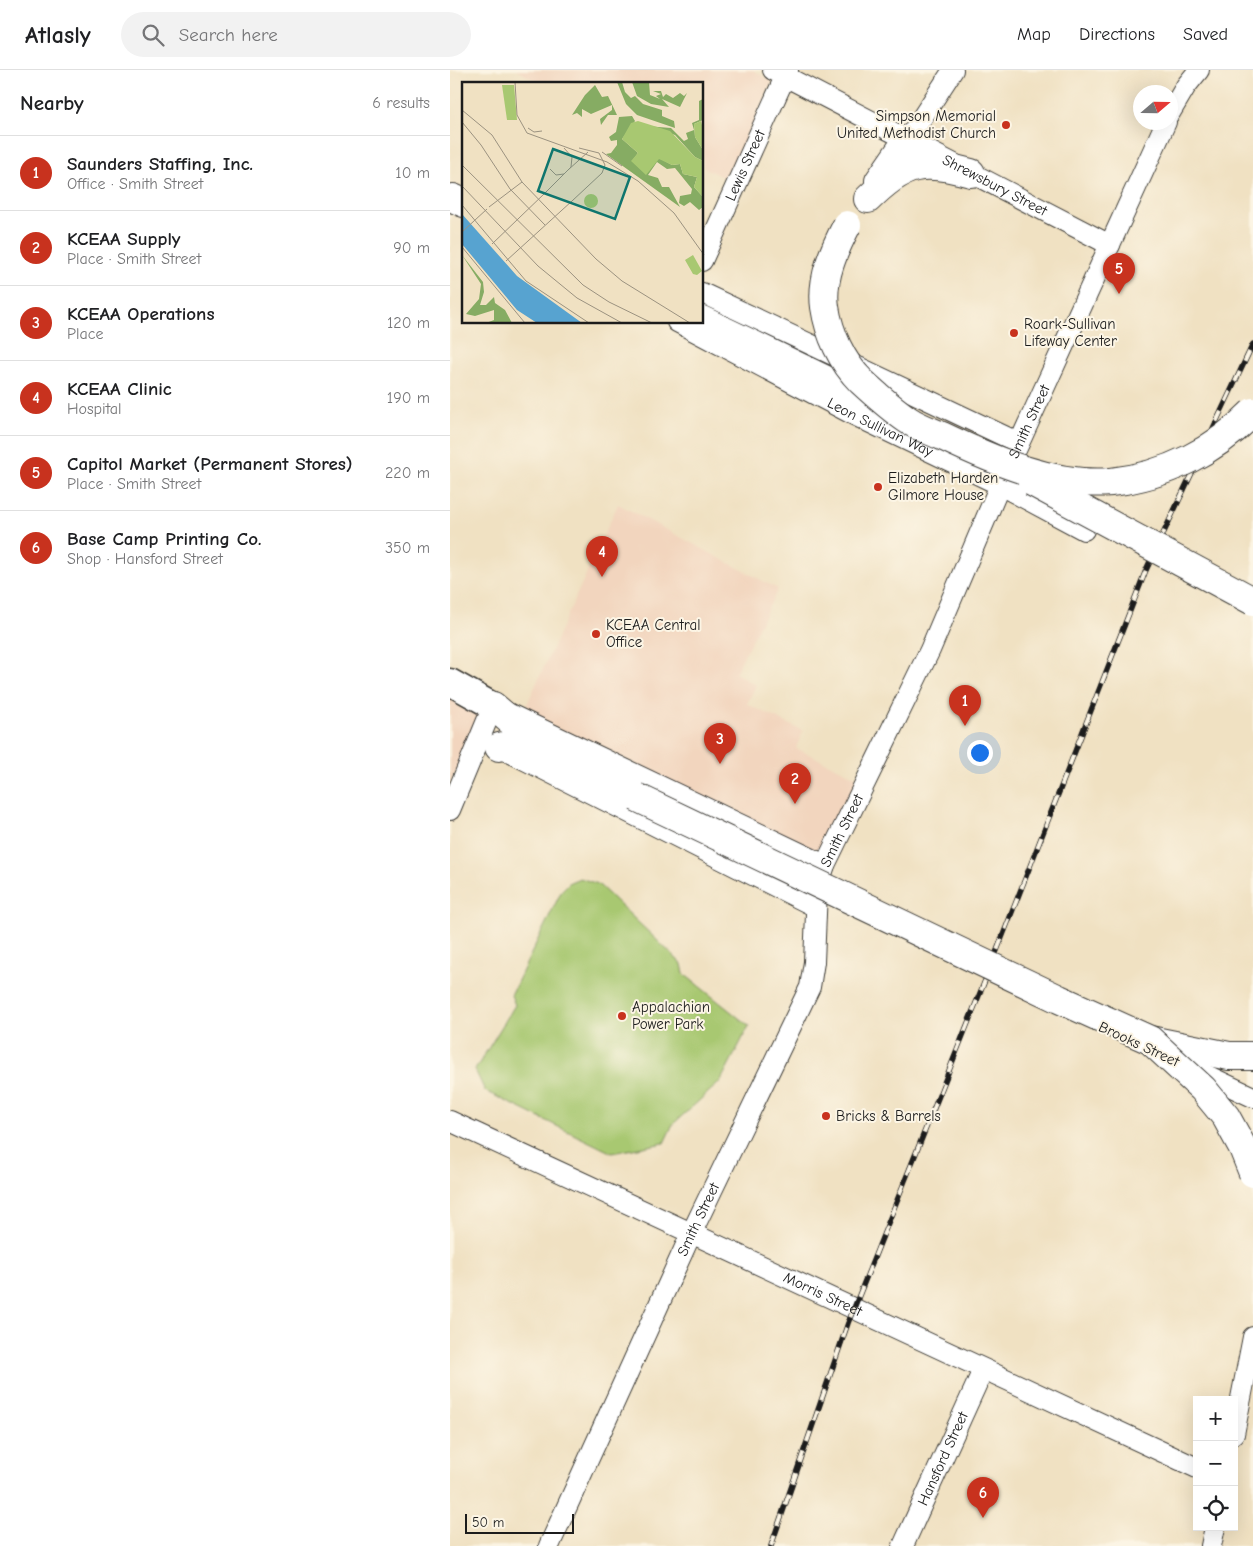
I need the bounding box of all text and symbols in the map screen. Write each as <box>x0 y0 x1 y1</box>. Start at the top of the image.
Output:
search box <box>121 12 471 57</box>
text: Atlasly <box>25 21 91 49</box>
icon: search <box>139 21 167 49</box>
text: Search here <box>179 24 278 46</box>
text: Map <box>1017 24 1051 45</box>
text: Directions <box>1079 24 1155 45</box>
text: Saved <box>1183 24 1228 45</box>
inset map <box>462 82 704 324</box>
north arrow <box>1133 85 1178 130</box>
text: Nearby <box>20 91 84 115</box>
text: 6 results <box>372 94 430 112</box>
place label: Simpson Memorial United Methodist Church <box>837 107 996 142</box>
marker: Simpson Memorial United Methodist Church <box>1000 119 1012 131</box>
street label: Lewis Street <box>721 126 769 204</box>
street label: Shrewsbury Street <box>939 151 1051 220</box>
text: Saunders Staffing, Inc. <box>67 153 253 175</box>
text: 1 <box>33 164 39 182</box>
text: 10 m <box>395 164 430 182</box>
text: Office · Smith Street <box>67 175 203 193</box>
text: KCEAA Supply <box>67 228 181 250</box>
text: 2 <box>32 239 40 257</box>
text: 90 m <box>393 239 430 257</box>
text: Place · Smith Street <box>67 250 201 268</box>
pin: 5 <box>1103 253 1135 294</box>
text: KCEAA Operations <box>67 303 215 325</box>
text: 3 <box>32 314 40 332</box>
text: 120 m <box>387 314 430 332</box>
place label: Roark-Sullivan Lifeway Center <box>1024 315 1117 350</box>
text: Place <box>67 325 103 343</box>
marker: Roark-Sullivan Lifeway Center <box>1008 327 1020 339</box>
text: KCEAA Clinic <box>67 378 172 400</box>
street label: Smith Street <box>1004 381 1054 461</box>
text: 4 <box>32 389 40 407</box>
text: 190 m <box>387 389 430 407</box>
street label: Leon Sullivan Way <box>824 394 936 461</box>
text: Hospital <box>67 400 122 418</box>
text: Capitol Market (Permanent Stores) <box>67 453 353 475</box>
text: 5 <box>32 464 40 482</box>
text: 220 m <box>385 464 430 482</box>
place label: Elizabeth Harden Gilmore House <box>888 469 998 504</box>
text: Place · Smith Street <box>67 475 201 493</box>
marker: Elizabeth Harden Gilmore House <box>872 481 884 493</box>
text: Base Camp Printing Co. <box>67 528 261 550</box>
pin: 4 <box>586 536 618 577</box>
text: 6 <box>32 539 40 557</box>
text: 350 m <box>385 539 430 557</box>
text: Shop · Hansford Street <box>67 550 223 568</box>
place label: KCEAA Central Office <box>606 616 701 651</box>
marker: KCEAA Central Office <box>590 628 602 640</box>
pin: 1 <box>949 685 981 726</box>
pin: 3 <box>704 723 736 764</box>
your location <box>967 740 993 766</box>
pin: 2 <box>779 763 811 804</box>
street label: Smith Street <box>816 790 868 870</box>
place label: Appalachian Power Park <box>632 998 710 1033</box>
marker: Appalachian Power Park <box>616 1010 628 1022</box>
street label: Brooks Street <box>1096 1017 1183 1071</box>
place label: Bricks & Barrels <box>836 1107 941 1125</box>
marker: Bricks & Barrels <box>820 1110 832 1122</box>
street label: Smith Street <box>673 1179 724 1259</box>
street label: Morris Street <box>781 1268 866 1320</box>
map controls <box>1193 1396 1238 1531</box>
button: + <box>1193 1396 1238 1441</box>
street label: Hansford Street <box>914 1408 972 1508</box>
button: − <box>1193 1441 1238 1486</box>
pin: 6 <box>967 1477 999 1518</box>
button: locate <box>1193 1486 1238 1531</box>
scale bar <box>465 1511 574 1534</box>
text: 50 m <box>472 1514 504 1531</box>

